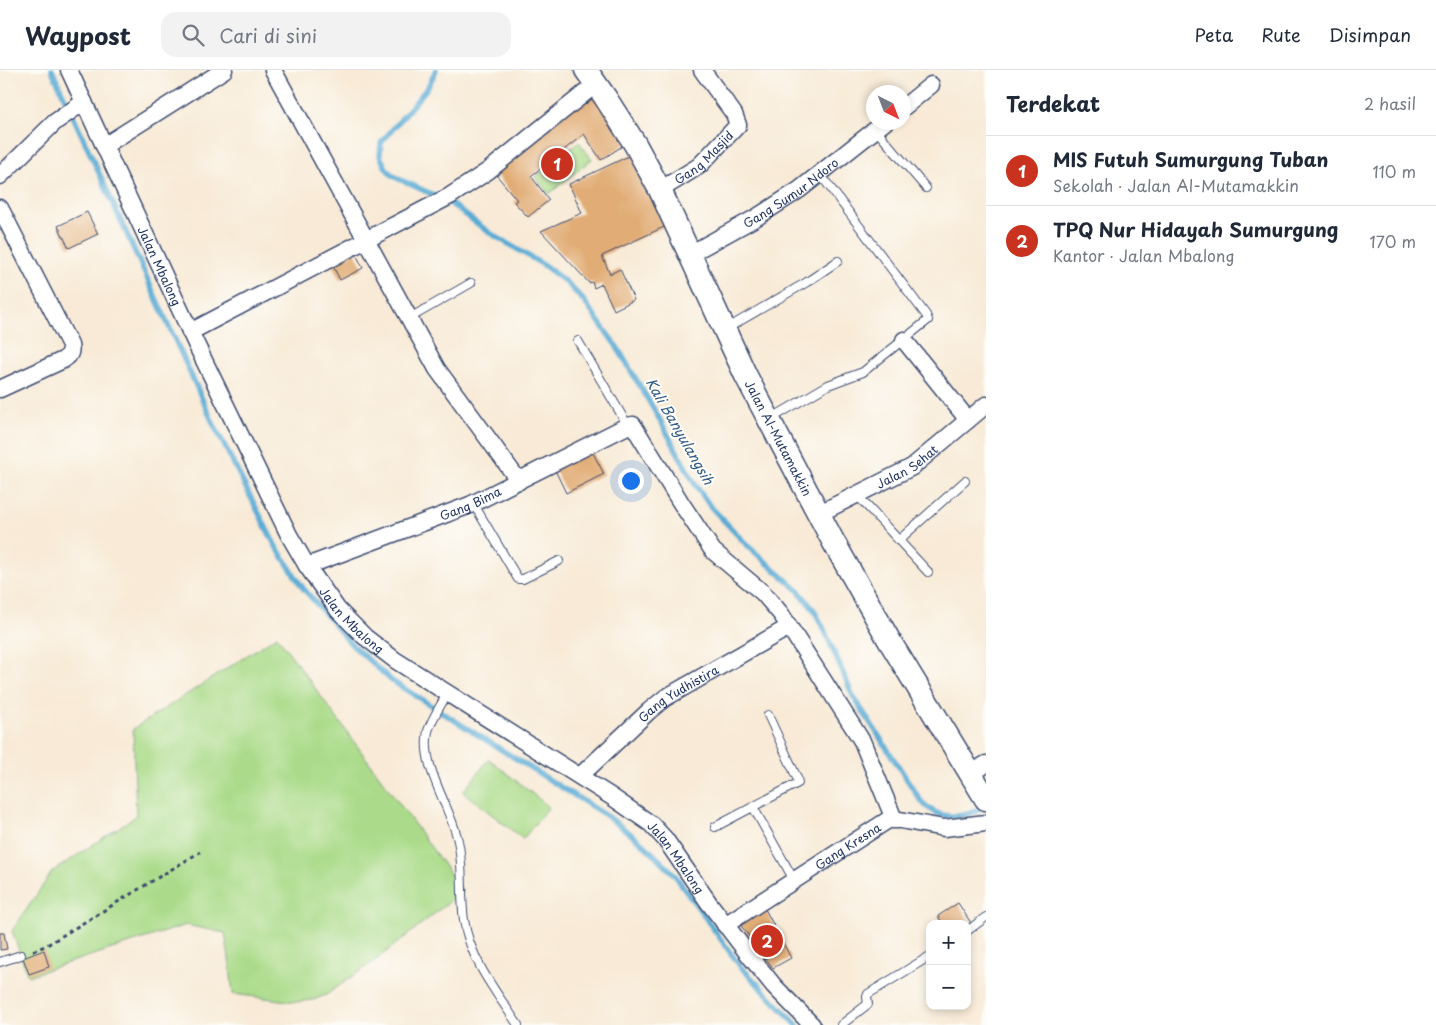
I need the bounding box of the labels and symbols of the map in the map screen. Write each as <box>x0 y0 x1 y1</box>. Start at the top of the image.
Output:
north arrow <box>866 85 911 130</box>
street label: Gang Masjid <box>671 126 737 188</box>
pin: 1 <box>541 145 573 183</box>
street label: Gang Sumur Ndoro <box>740 153 842 232</box>
street label: Jalan Mbalong <box>134 223 186 309</box>
water label: Kali Banyulangsih <box>641 374 720 489</box>
street label: Jalan Al-Mutamakkin <box>741 377 817 499</box>
street label: Jalan Sehat <box>873 440 941 492</box>
your location <box>618 468 644 494</box>
street label: Gang Bima <box>437 482 504 525</box>
street label: Jalan Mbalong <box>316 583 388 657</box>
street label: Gang Yudhistira <box>634 660 722 726</box>
street label: Jalan Mbalong <box>644 817 709 897</box>
street label: Gang Kresna <box>811 818 885 874</box>
pin: 2 <box>751 922 783 960</box>

